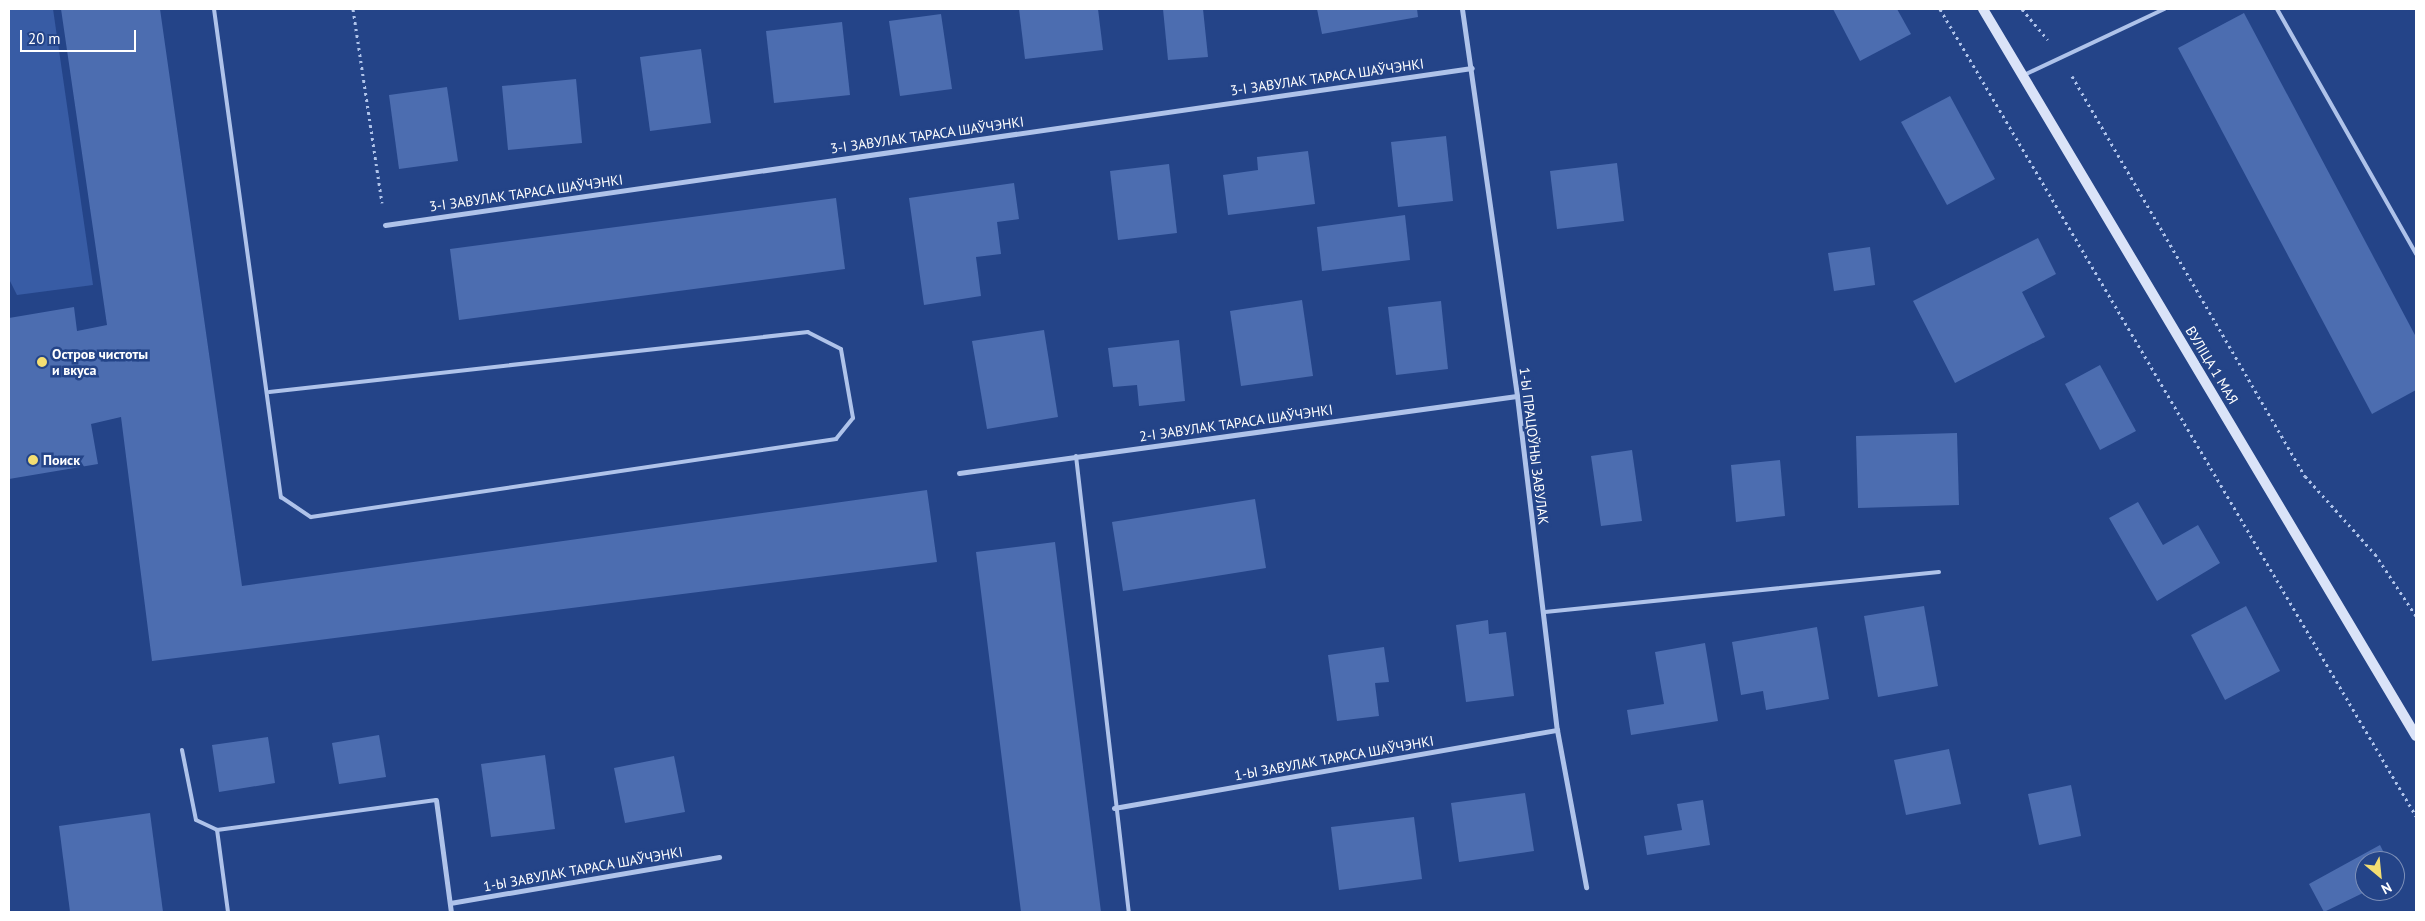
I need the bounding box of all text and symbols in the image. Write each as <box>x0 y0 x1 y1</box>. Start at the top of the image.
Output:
scale bar <box>22 20 139 52</box>
text: 20 m <box>28 29 61 48</box>
street label: 3-І ЗАВУЛАК ТАРАСА ШАЎЧЭНКІ <box>1229 55 1425 99</box>
street label: 3-І ЗАВУЛАК ТАРАСА ШАЎЧЭНКІ <box>829 113 1025 157</box>
street label: 3-І ЗАВУЛАК ТАРАСА ШАЎЧЭНКІ <box>428 171 624 215</box>
street label: ВУЛІЦА 1 МАЯ <box>2182 323 2242 407</box>
place label: Остров чистоты и вкуса <box>52 346 148 378</box>
marker: Остров чистоты и вкуса <box>36 356 48 368</box>
street label: 1-Ы ПРАЦОЎНЫ ЗАВУЛАК <box>1516 366 1552 526</box>
street label: 2-І ЗАВУЛАК ТАРАСА ШАЎЧЭНКІ <box>1138 401 1334 445</box>
place label: Поиск <box>43 452 80 468</box>
marker: Поиск <box>27 454 39 466</box>
street label: 1-Ы ЗАВУЛАК ТАРАСА ШАЎЧЭНКІ <box>1233 732 1435 784</box>
street label: 1-Ы ЗАВУЛАК ТАРАСА ШАЎЧЭНКІ <box>482 843 684 895</box>
north arrow <box>2355 851 2405 901</box>
text: N <box>2378 878 2395 898</box>

